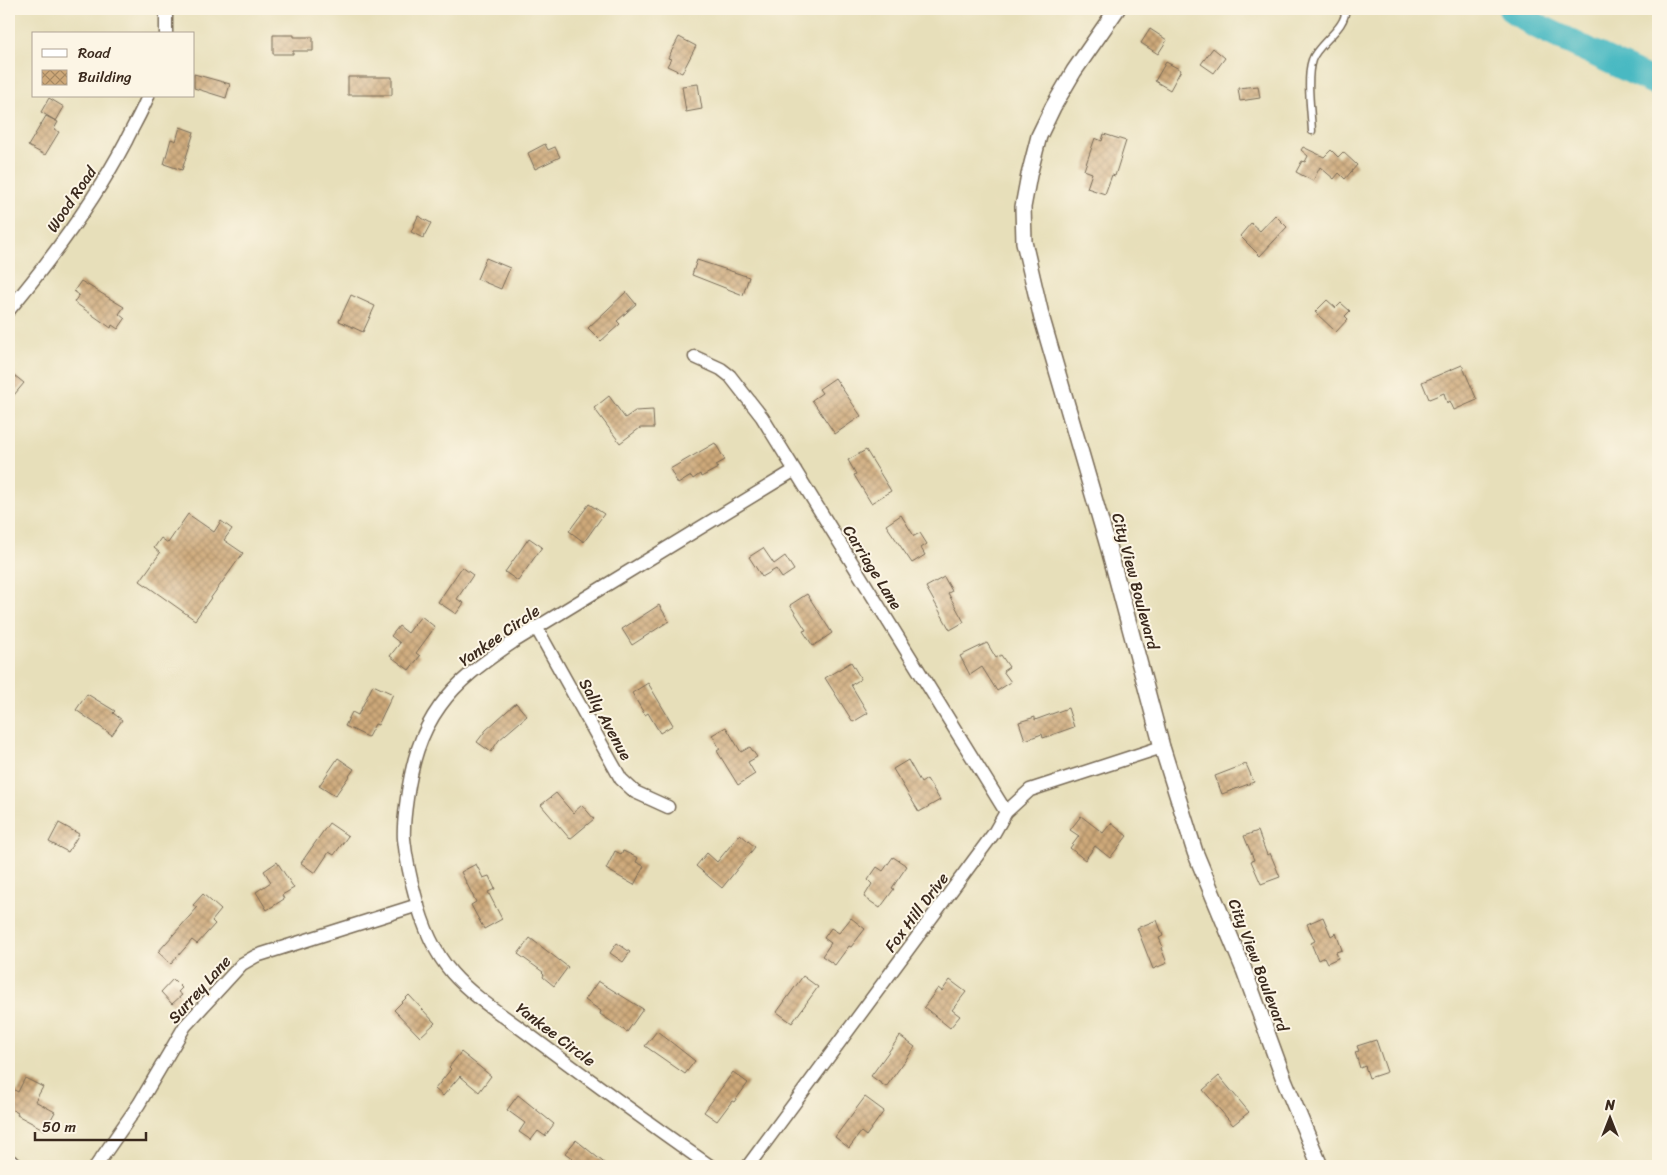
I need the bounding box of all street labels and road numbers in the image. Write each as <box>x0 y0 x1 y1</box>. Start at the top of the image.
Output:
street label: Wood Road <box>38 159 105 239</box>
street label: City View Boulevard <box>1103 510 1168 654</box>
street label: Carriage Lane <box>835 519 910 616</box>
street label: Yankee Circle <box>452 597 546 674</box>
street label: Sally Avenue <box>571 673 640 766</box>
street label: Fox Hill Drive <box>876 866 956 959</box>
street label: City View Boulevard <box>1220 894 1298 1037</box>
street label: Surrey Lane <box>160 948 238 1030</box>
street label: Yankee Circle <box>509 995 602 1074</box>

